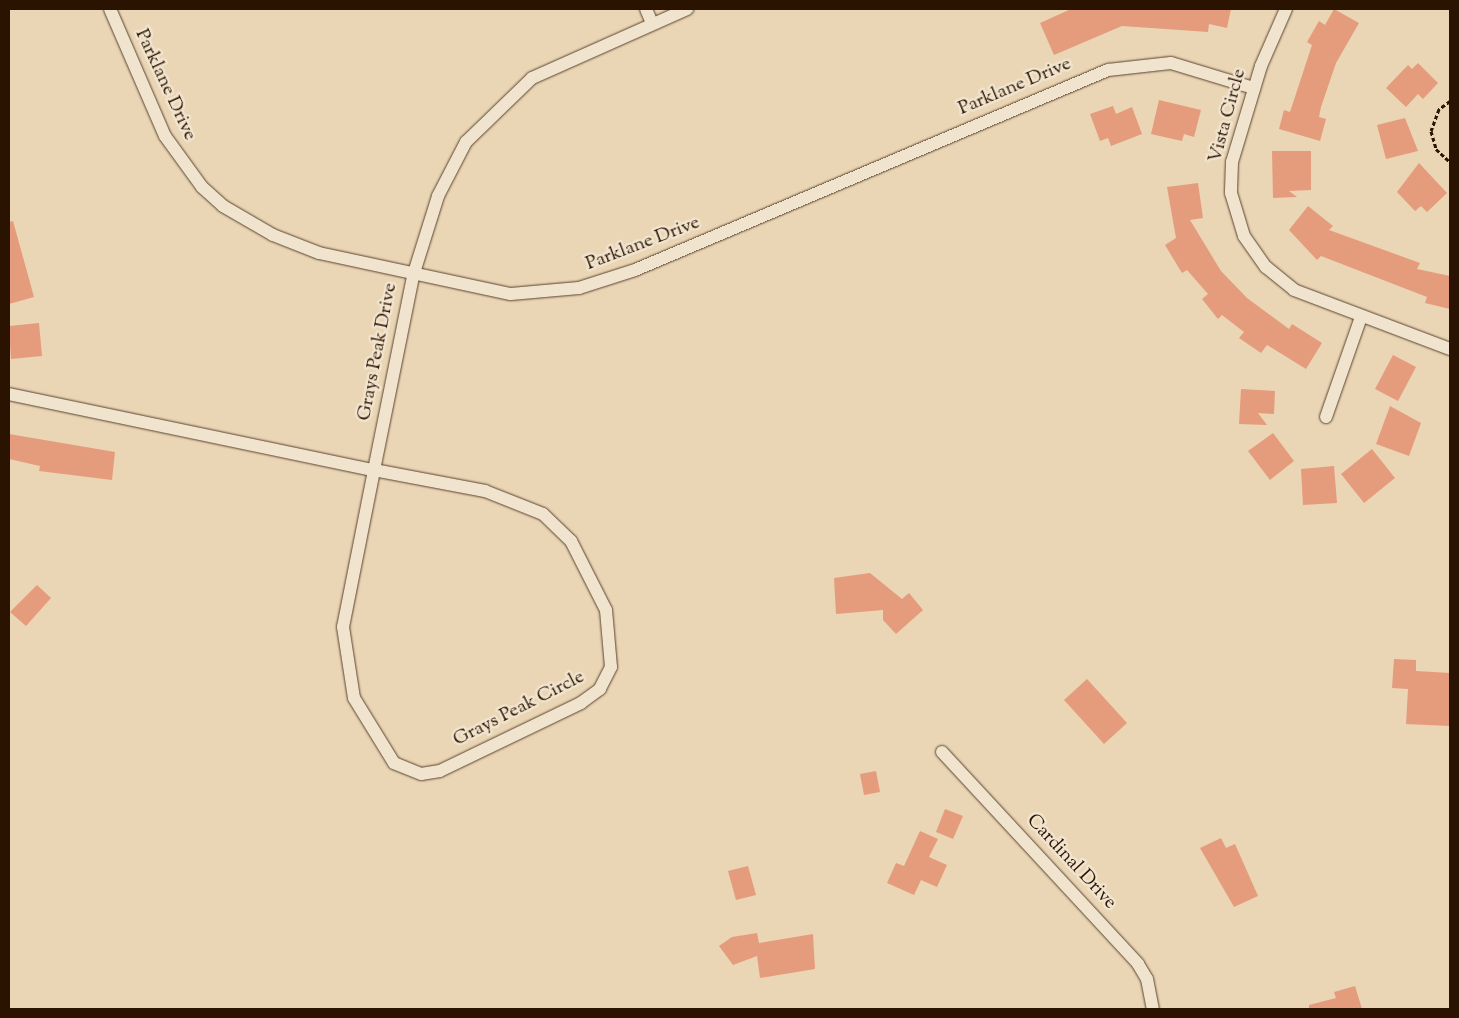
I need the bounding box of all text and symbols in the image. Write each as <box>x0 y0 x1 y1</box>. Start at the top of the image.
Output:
street label: Parklane Drive <box>129 26 201 144</box>
street label: Parklane Drive <box>955 53 1075 121</box>
street label: Vista Circle <box>1205 67 1251 165</box>
street label: Parklane Drive <box>583 212 703 276</box>
street label: Grays Peak Drive <box>353 281 403 423</box>
street label: Grays Peak Circle <box>450 666 588 752</box>
street label: Cardinal Drive <box>1021 810 1121 914</box>

